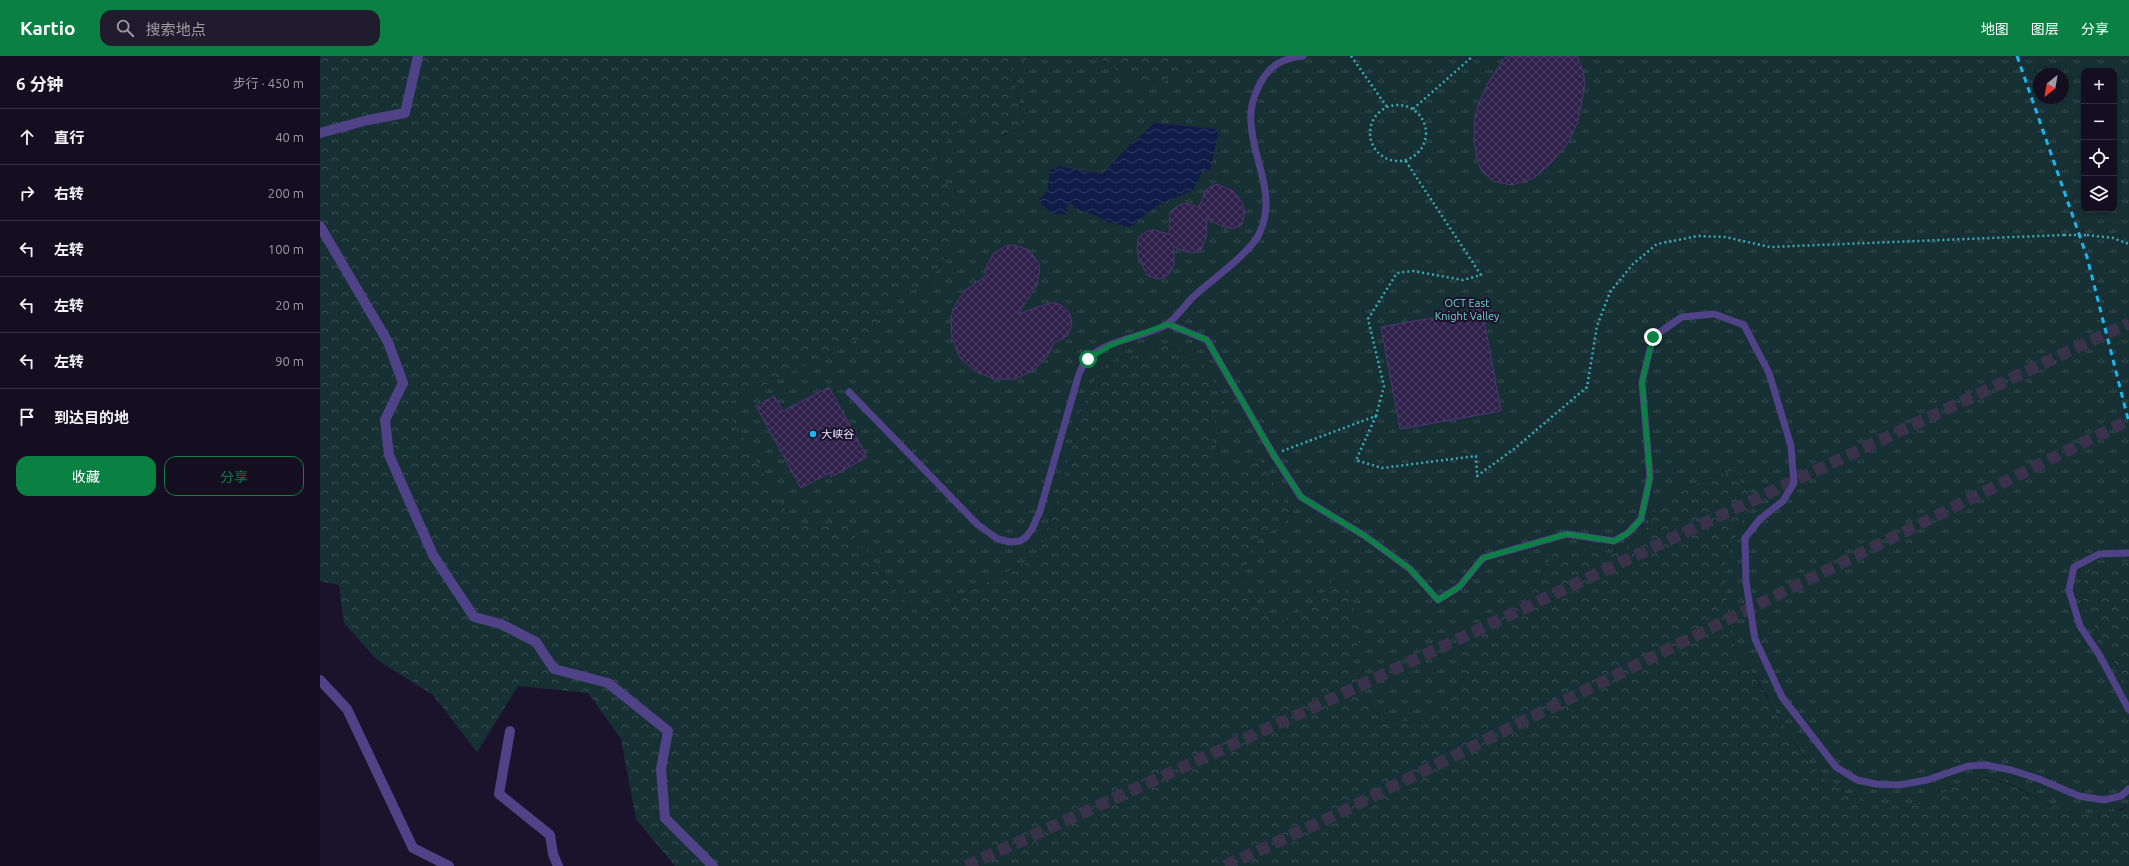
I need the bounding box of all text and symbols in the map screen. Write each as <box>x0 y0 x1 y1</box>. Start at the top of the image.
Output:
search box <box>100 10 380 46</box>
text: Kartio <box>20 17 76 39</box>
icon: search <box>114 17 136 39</box>
text: 搜索地点 <box>146 21 206 38</box>
text: 地图 <box>1981 21 2009 37</box>
text: 图层 <box>2031 21 2059 37</box>
text: 分享 <box>2081 21 2109 37</box>
north arrow <box>2033 68 2069 104</box>
map controls <box>2081 68 2117 212</box>
button: + <box>2081 68 2117 104</box>
text: 6 分钟 <box>16 74 64 93</box>
text: 步行 · 450 m <box>233 76 304 90</box>
button: − <box>2081 104 2117 140</box>
icon: ahead <box>16 126 38 148</box>
text: 直行 <box>54 129 84 146</box>
text: 40 m <box>275 130 304 144</box>
button: locate <box>2081 140 2117 176</box>
button: layers <box>2081 176 2117 212</box>
icon: right <box>16 182 38 204</box>
text: 右转 <box>54 185 84 202</box>
text: 200 m <box>268 186 304 200</box>
icon: left <box>16 238 38 260</box>
text: 左转 <box>54 241 84 258</box>
text: 100 m <box>268 242 304 256</box>
icon: left <box>16 294 38 316</box>
text: 左转 <box>54 297 84 314</box>
park label: OCT East Knight Valley <box>1435 297 1500 322</box>
text: 20 m <box>275 298 304 312</box>
route end <box>1644 328 1662 346</box>
icon: left <box>16 350 38 372</box>
route start <box>1079 350 1097 368</box>
text: 左转 <box>54 353 84 370</box>
text: 90 m <box>275 354 304 368</box>
icon: arrive <box>16 406 38 428</box>
text: 到达目的地 <box>54 409 129 426</box>
place label: 大峡谷 <box>821 428 854 440</box>
marker: 大峡谷 <box>808 429 818 439</box>
button: 收藏 <box>16 456 156 496</box>
button: 分享 <box>164 456 304 496</box>

